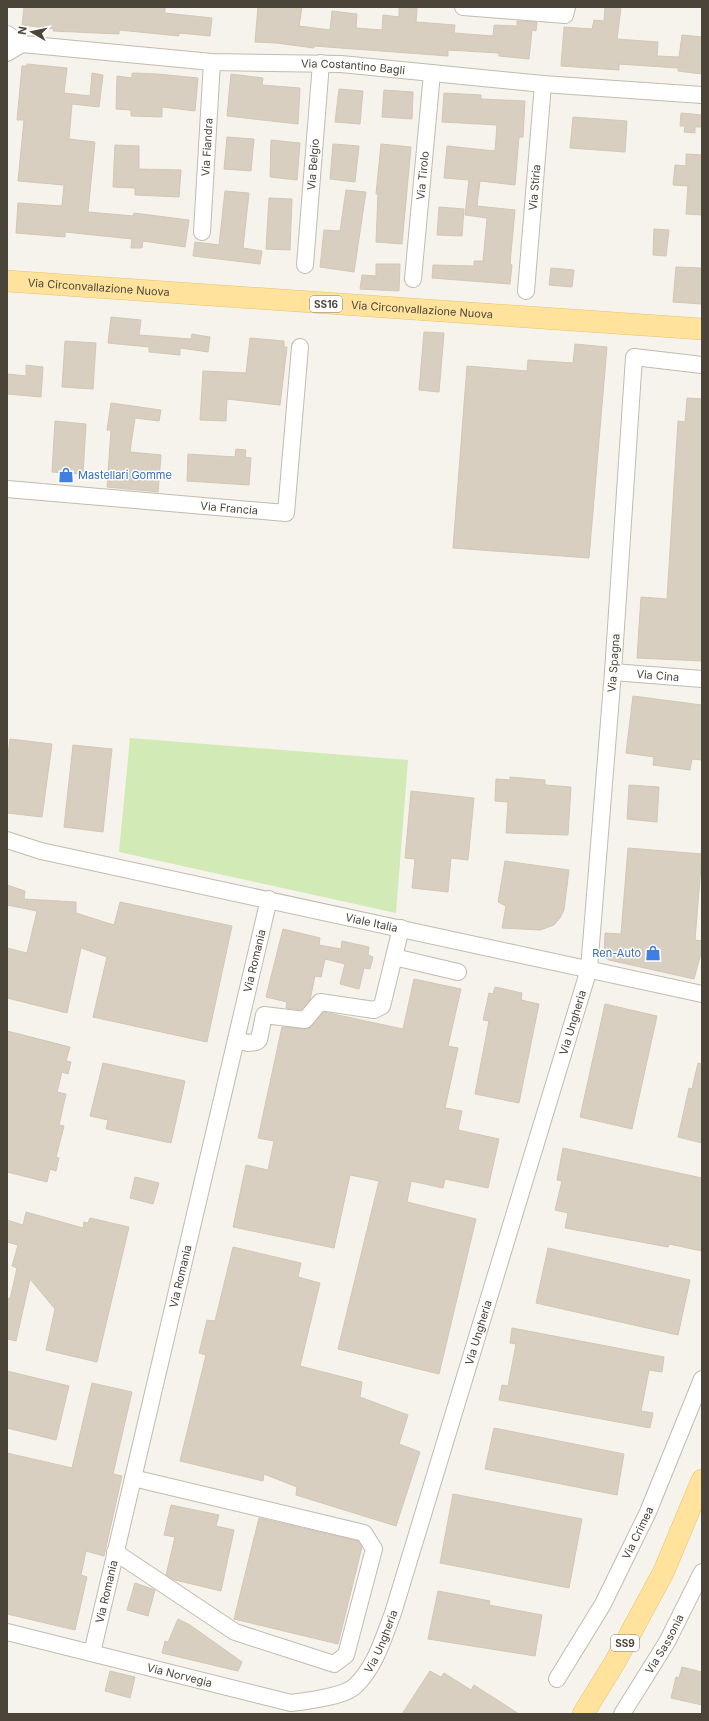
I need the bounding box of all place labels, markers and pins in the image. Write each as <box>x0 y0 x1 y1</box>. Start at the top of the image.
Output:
shop icon: Mastellari Gomme <box>57 466 75 484</box>
place label: Mastellari Gomme <box>78 468 172 482</box>
shop icon: Ren-Auto <box>644 944 662 962</box>
place label: Ren-Auto <box>592 946 641 960</box>

